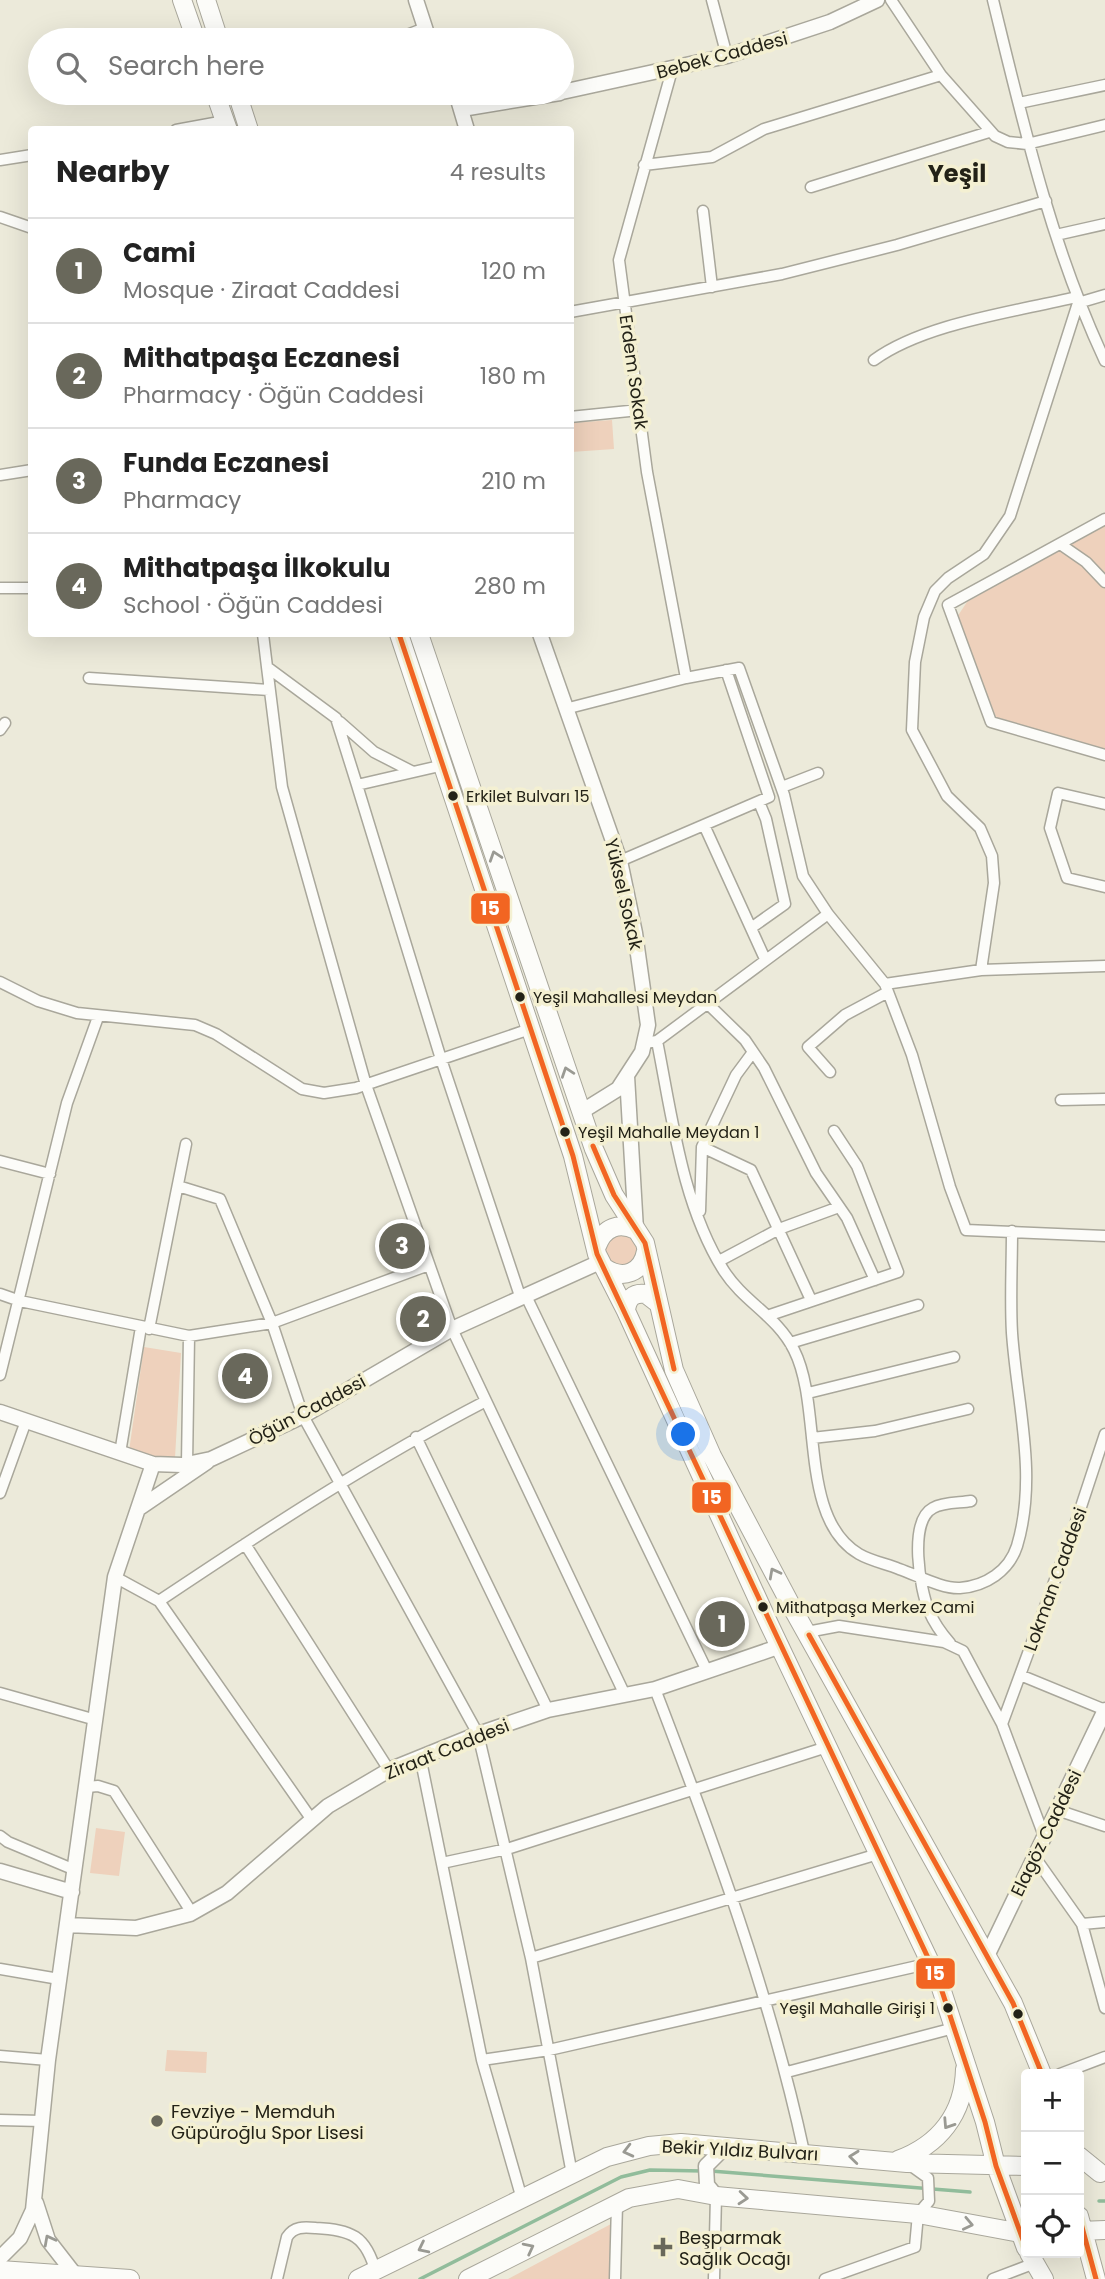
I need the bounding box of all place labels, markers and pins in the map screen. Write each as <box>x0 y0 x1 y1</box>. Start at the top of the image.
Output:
place label: Erkilet Bulvarı 15 <box>466 785 589 808</box>
marker: Erkilet Bulvarı 15 <box>446 789 460 803</box>
place label: Yeşil Mahallesi Meydan <box>533 986 717 1009</box>
marker: Yeşil Mahallesi Meydan <box>513 990 527 1004</box>
place label: Yeşil Mahalle Meydan 1 <box>578 1121 759 1144</box>
marker: Yeşil Mahalle Meydan 1 <box>558 1125 572 1139</box>
pin: 3 <box>379 1220 425 1272</box>
pin: 2 <box>400 1293 446 1345</box>
pin: 4 <box>222 1350 268 1402</box>
place label: Mithatpaşa Merkez Cami <box>776 1596 974 1619</box>
pin: 1 <box>699 1598 745 1650</box>
marker: Mithatpaşa Merkez Cami <box>756 1600 770 1614</box>
place label: Yeşil Mahalle Girişi 1 <box>780 1997 935 2020</box>
marker: Yeşil Mahalle Girişi 1 <box>941 2001 955 2015</box>
unlabelled marker <box>1011 2007 1025 2021</box>
place label: Fevziye - Memduh Güpüroğlu Spor Lisesi <box>171 2099 364 2145</box>
marker: Fevziye - Memduh Güpüroğlu Spor Lisesi <box>149 2113 165 2129</box>
place label: Beşparmak Sağlık Ocağı <box>679 2225 791 2271</box>
marker: Beşparmak Sağlık Ocağı <box>653 2237 673 2257</box>

